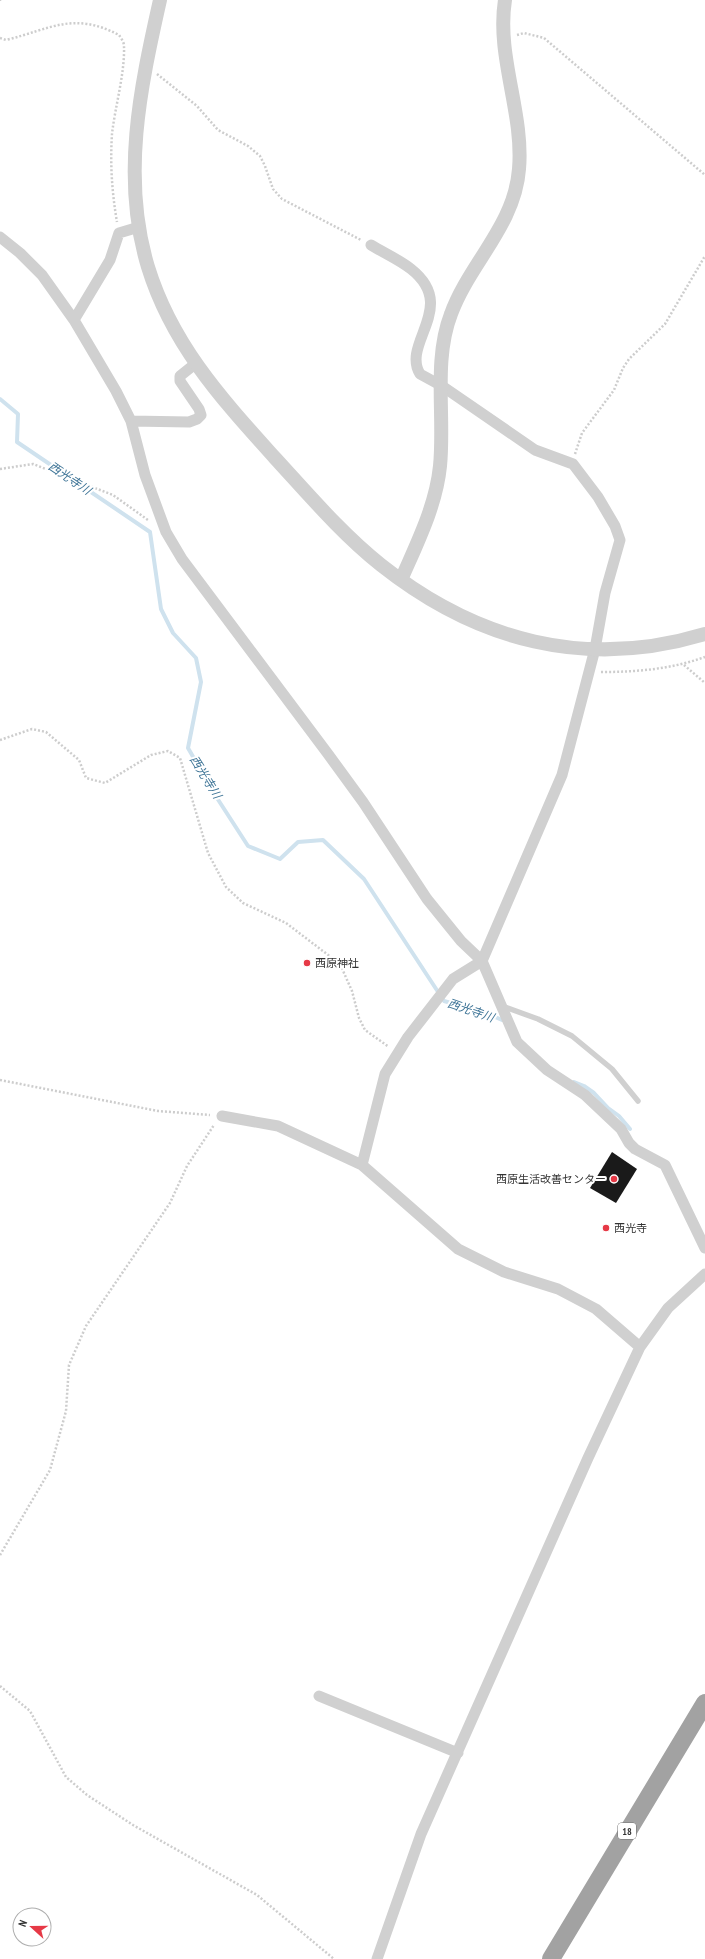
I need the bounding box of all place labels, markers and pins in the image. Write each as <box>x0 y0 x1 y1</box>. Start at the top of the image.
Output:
place label: 西原神社 <box>315 956 359 970</box>
marker: 西原神社 <box>302 958 312 968</box>
place label: 西原生活改善センター <box>496 1172 606 1186</box>
marker: 西原生活改善センター <box>609 1174 619 1184</box>
place label: 西光寺 <box>614 1221 647 1235</box>
marker: 西光寺 <box>601 1223 611 1233</box>

